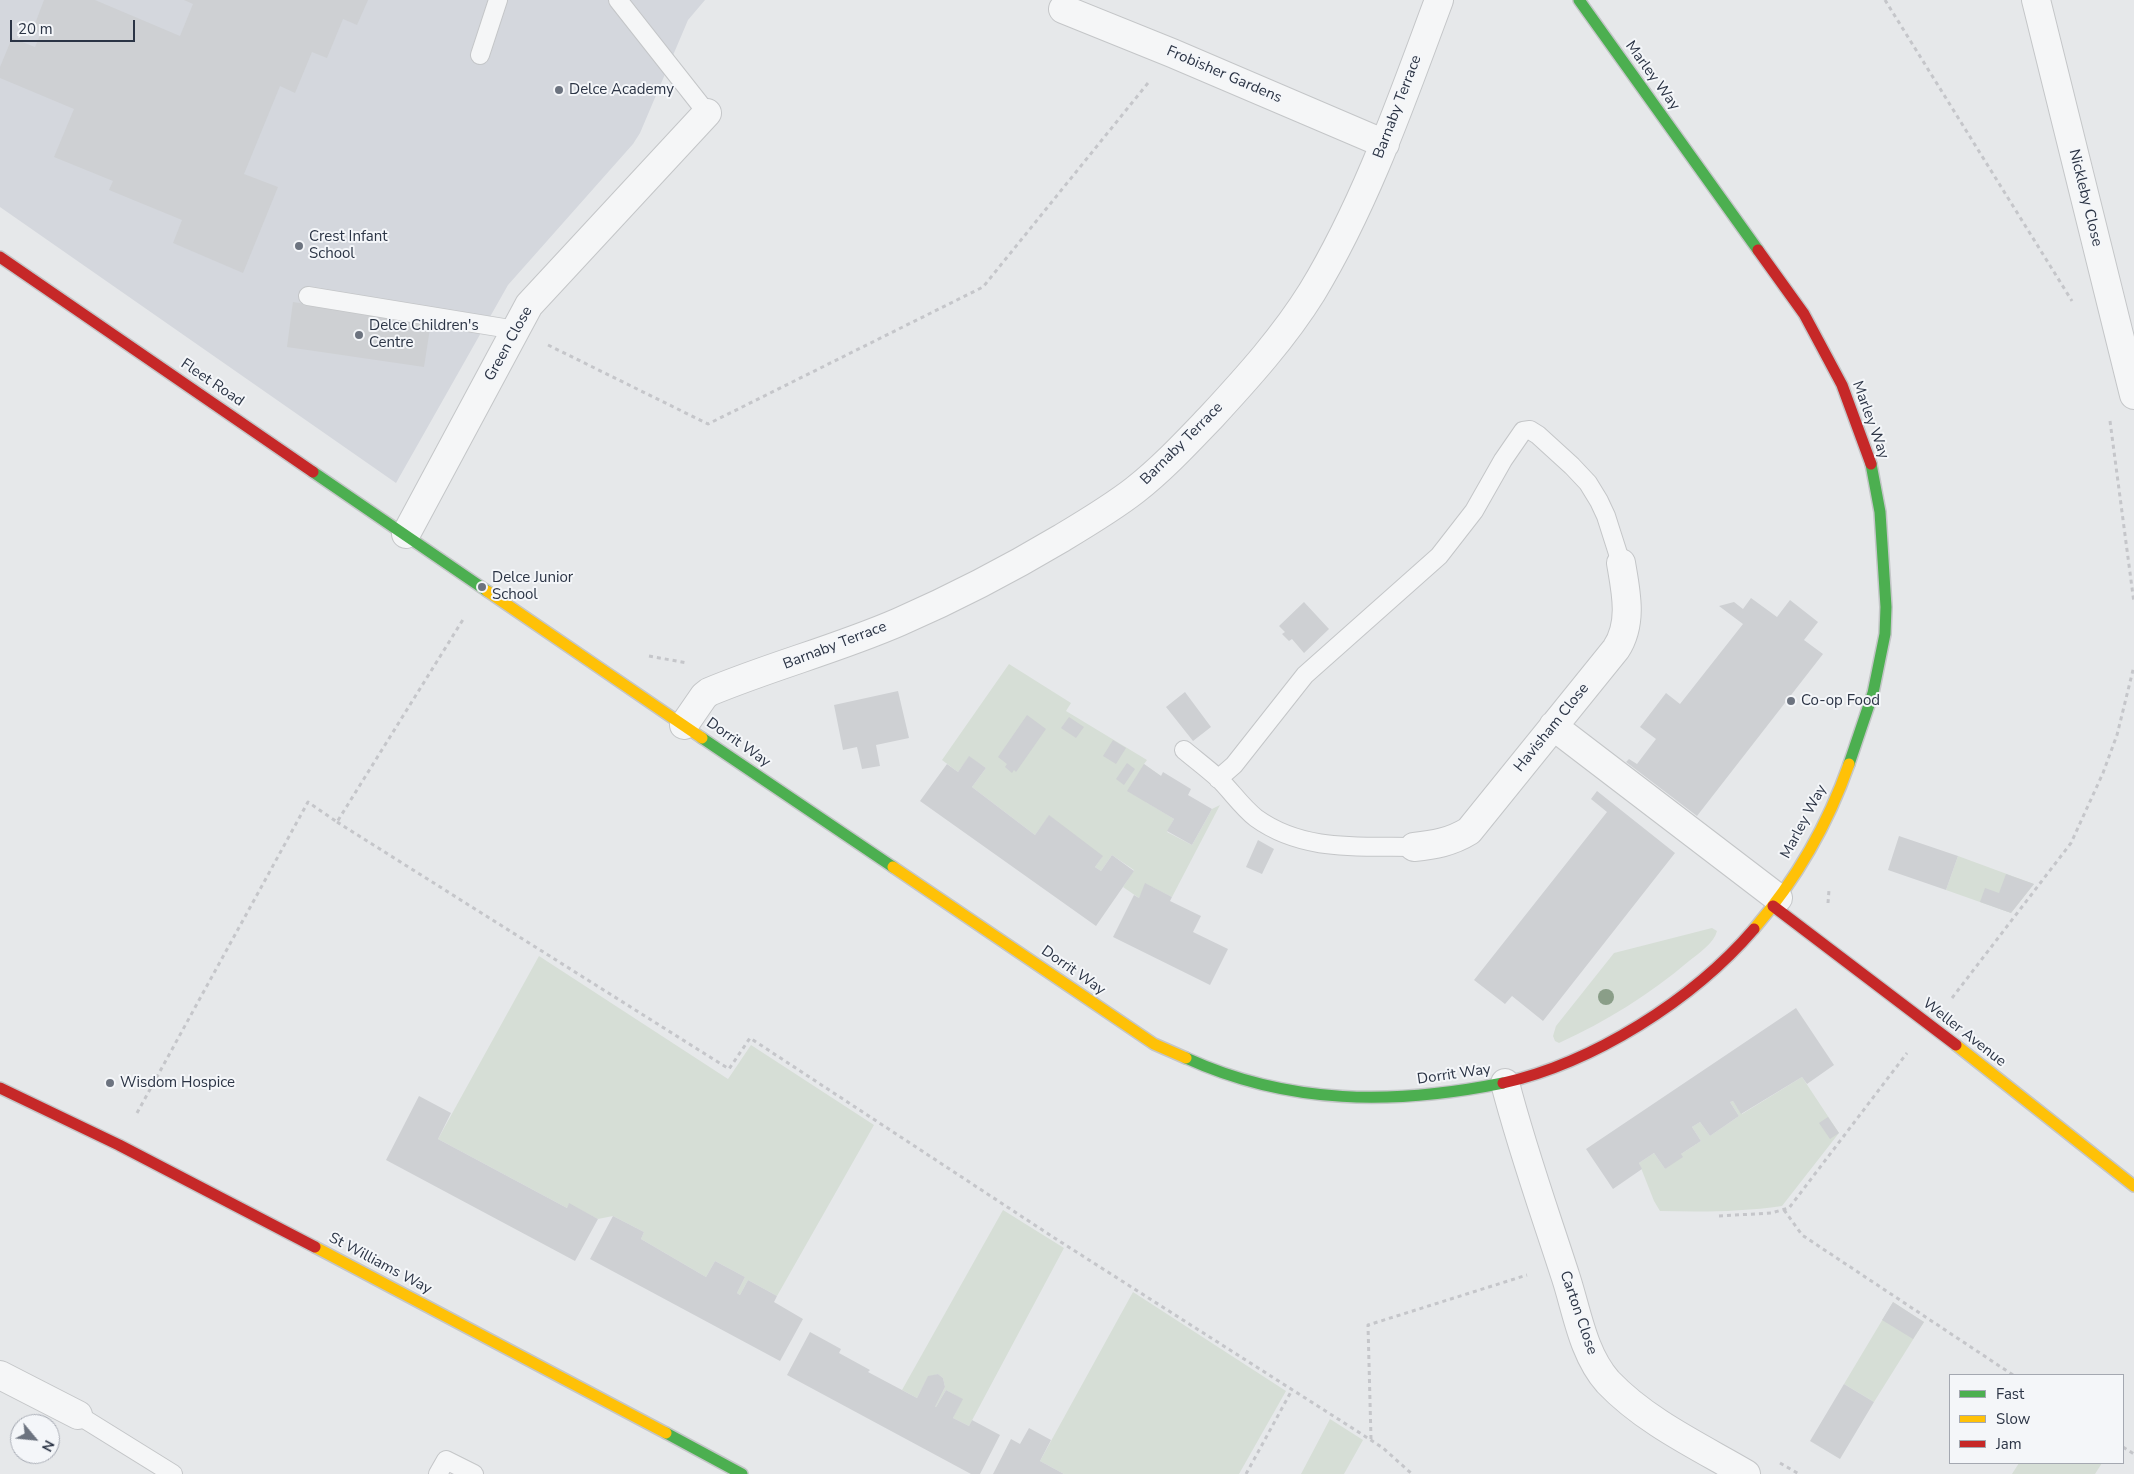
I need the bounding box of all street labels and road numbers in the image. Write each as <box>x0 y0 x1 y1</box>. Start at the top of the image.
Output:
street label: Marley Way <box>1621 38 1683 114</box>
street label: Frobisher Gardens <box>1164 43 1284 107</box>
street label: Barnaby Terrace <box>1370 53 1426 161</box>
street label: Nickleby Close <box>2064 148 2106 248</box>
street label: Green Close <box>481 304 537 384</box>
street label: Fleet Road <box>177 355 247 411</box>
street label: Marley Way <box>1848 379 1892 461</box>
street label: Barnaby Terrace <box>1137 399 1227 489</box>
street label: Barnaby Terrace <box>781 618 889 674</box>
street label: Havisham Close <box>1511 680 1593 776</box>
street label: Dorrit Way <box>703 714 773 772</box>
street label: Marley Way <box>1777 782 1831 862</box>
street label: Dorrit Way <box>1038 942 1108 1000</box>
street label: Weller Avenue <box>1919 995 2009 1071</box>
street label: Dorrit Way <box>1416 1061 1492 1089</box>
street label: St Williams Way <box>326 1229 434 1299</box>
street label: Carton Close <box>1555 1269 1601 1357</box>

